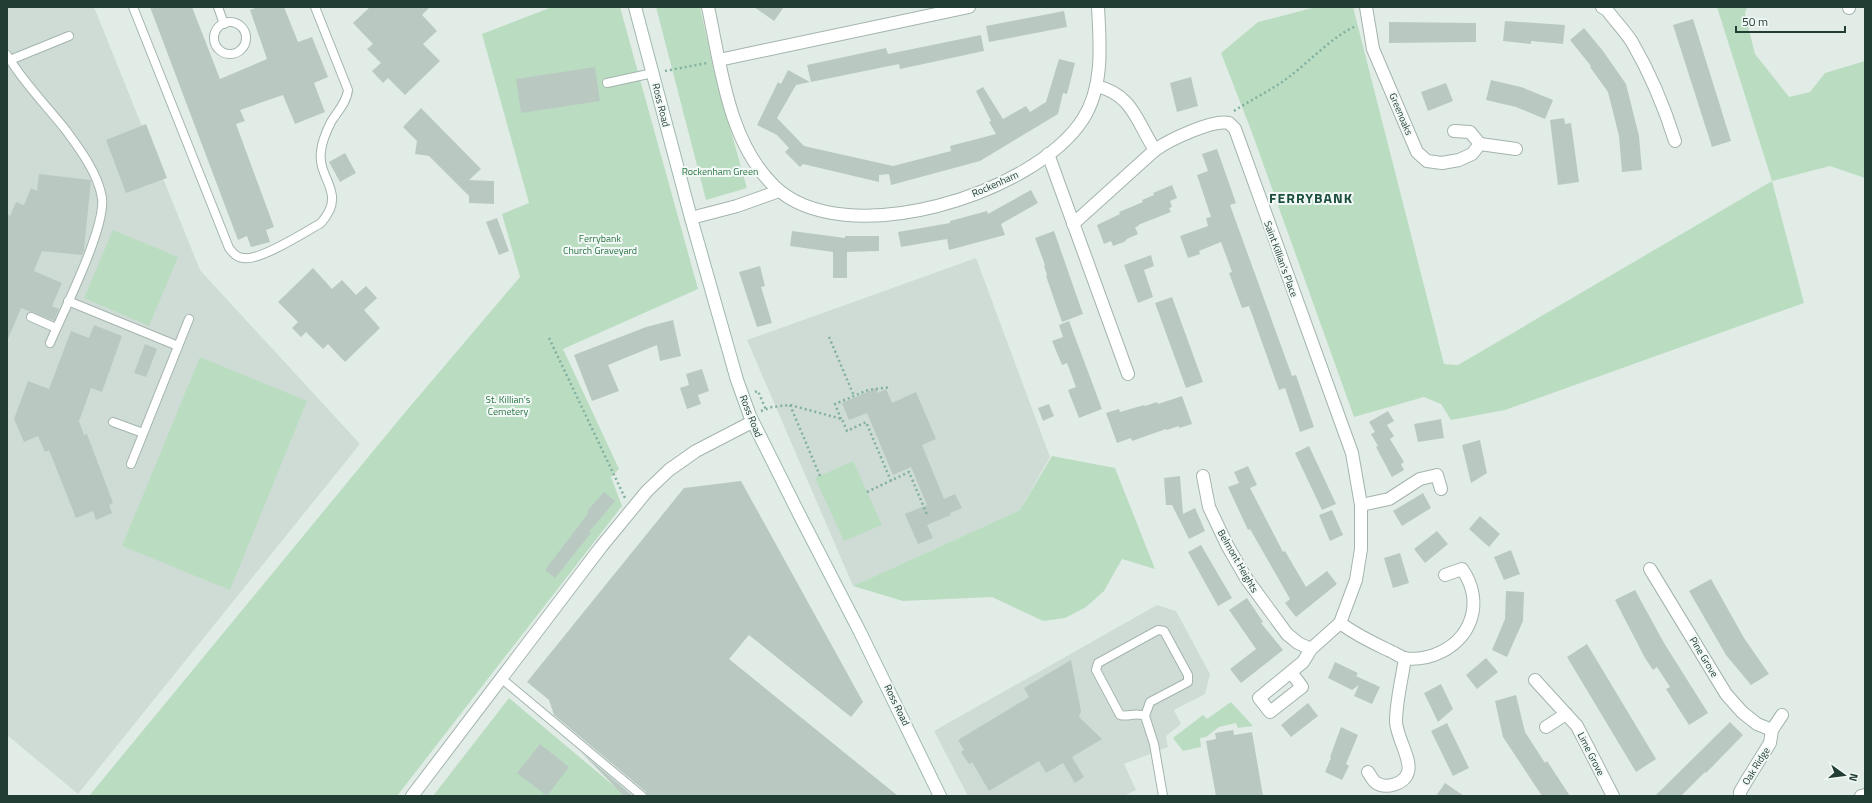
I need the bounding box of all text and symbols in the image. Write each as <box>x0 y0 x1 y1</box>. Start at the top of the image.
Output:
scale bar <box>1736 8 1845 34</box>
text: 50 m <box>1742 12 1768 31</box>
street label: Ross Road <box>648 82 674 128</box>
street label: Greenoaks <box>1385 90 1417 138</box>
park label: Rockenham Green <box>682 164 758 179</box>
street label: Rockenham <box>969 167 1021 201</box>
district label: FERRYBANK <box>1269 187 1353 208</box>
street label: Saint Killian's Place <box>1260 219 1302 299</box>
park label: Ferrybank Church Graveyard <box>563 231 637 258</box>
park label: St. Killian's Cemetery <box>486 392 531 419</box>
street label: Ross Road <box>736 393 766 439</box>
street label: Belmont Heights <box>1214 527 1262 596</box>
street label: Pine Grove <box>1686 634 1722 680</box>
street label: Ross Road <box>881 682 913 728</box>
street label: Lime Grove <box>1574 730 1608 778</box>
street label: Oak Ridge <box>1738 744 1774 788</box>
north arrow <box>1824 755 1864 795</box>
text: N <box>1845 772 1862 783</box>

